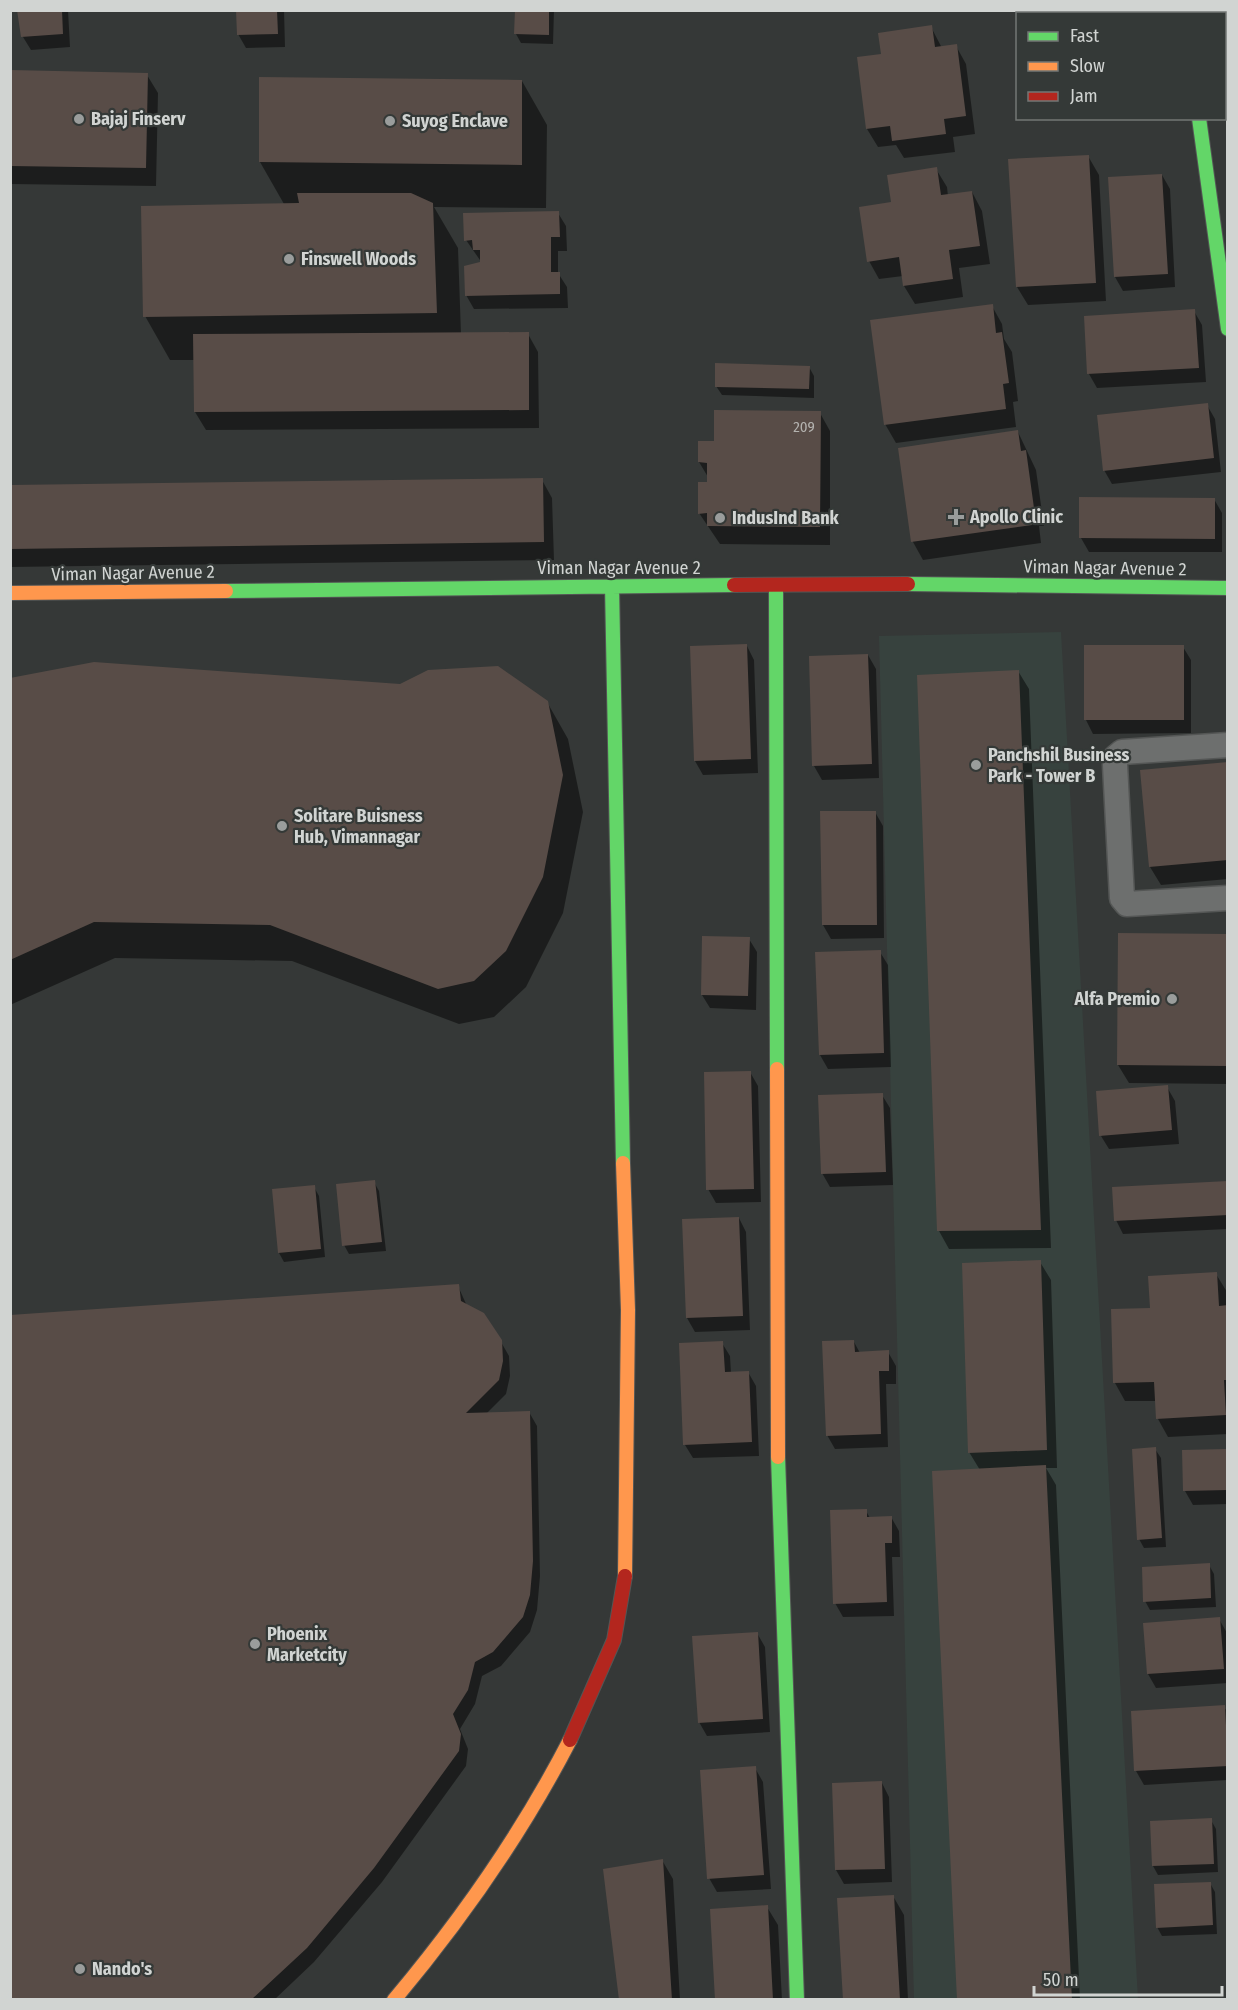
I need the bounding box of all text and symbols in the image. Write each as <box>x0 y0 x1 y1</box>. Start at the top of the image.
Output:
legend <box>1016 12 1226 120</box>
text: Fast <box>1070 25 1099 47</box>
text: Slow <box>1070 55 1105 77</box>
text: Jam <box>1070 85 1098 107</box>
place label: Bajaj Finserv <box>91 108 186 130</box>
place label: Suyog Enclave <box>402 110 508 132</box>
marker: Bajaj Finserv <box>72 112 86 126</box>
marker: Suyog Enclave <box>383 114 397 128</box>
place label: Finswell Woods <box>301 248 416 270</box>
marker: Finswell Woods <box>282 252 296 266</box>
house number: 209 <box>793 418 815 436</box>
place label: Apollo Clinic <box>969 506 1063 528</box>
place label: IndusInd Bank <box>732 507 840 529</box>
marker: Apollo Clinic <box>947 508 965 526</box>
marker: IndusInd Bank <box>713 511 727 525</box>
street label: Viman Nagar Avenue 2 <box>1023 556 1187 580</box>
street label: Viman Nagar Avenue 2 <box>537 557 701 579</box>
street label: Viman Nagar Avenue 2 <box>51 561 215 585</box>
place label: Panchshil Business Park - Tower B <box>988 744 1130 787</box>
marker: Panchshil Business Park - Tower B <box>969 758 983 772</box>
place label: Solitare Buisness Hub, Vimannagar <box>294 805 423 848</box>
marker: Solitare Buisness Hub, Vimannagar <box>275 819 289 833</box>
place label: Alfa Premio <box>1073 988 1160 1010</box>
marker: Alfa Premio <box>1165 992 1179 1006</box>
place label: Phoenix Marketcity <box>267 1623 347 1666</box>
marker: Phoenix Marketcity <box>248 1637 262 1651</box>
place label: Nando's <box>92 1958 152 1980</box>
scale bar <box>1034 1959 1222 1997</box>
marker: Nando's <box>73 1962 87 1976</box>
text: 50 m <box>1043 1969 1079 1991</box>

